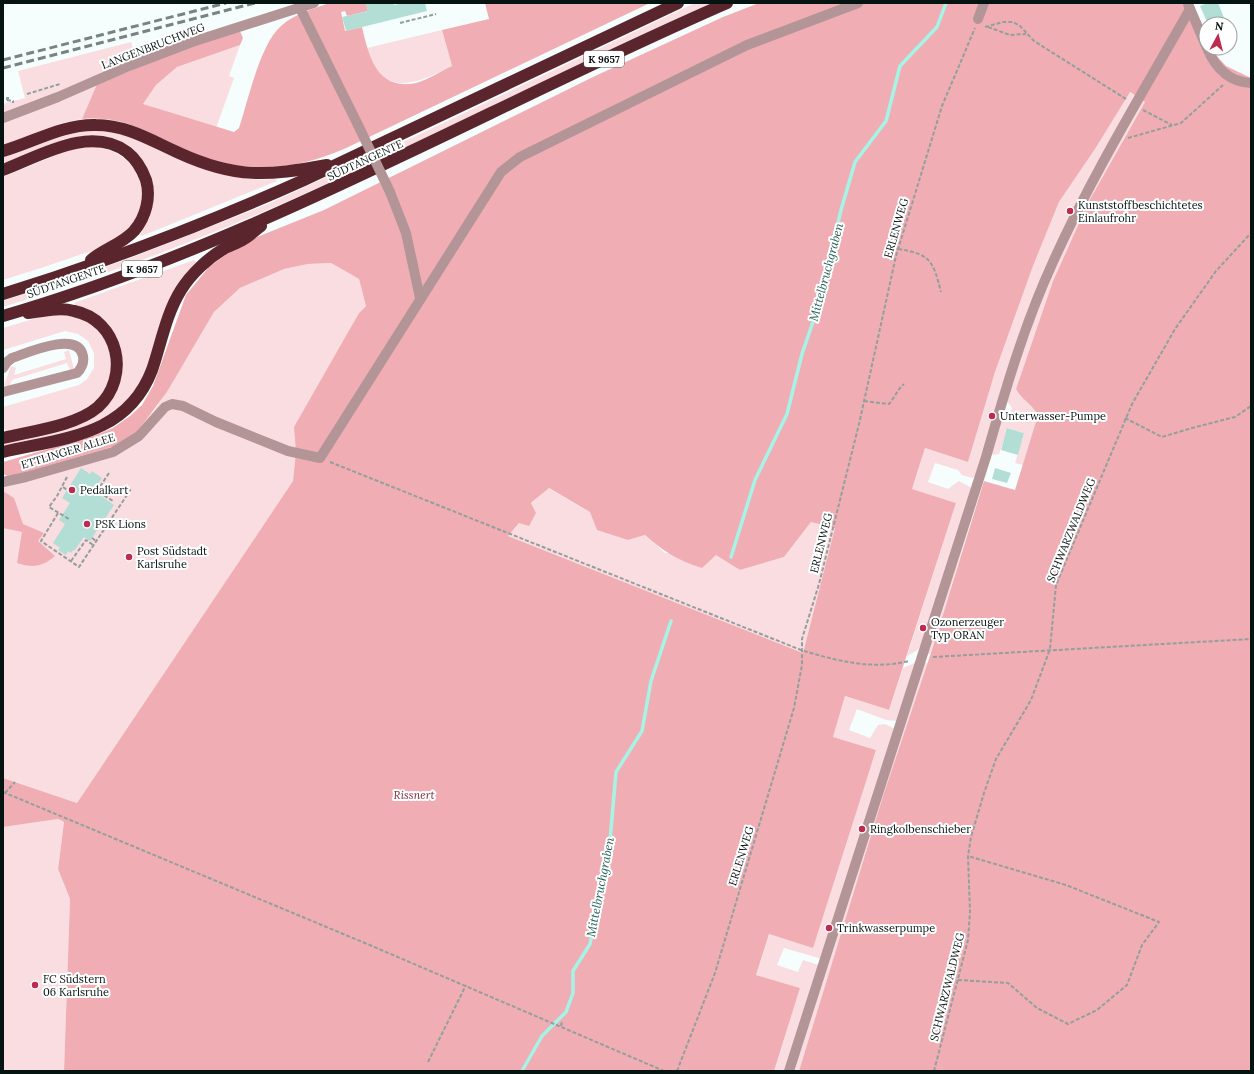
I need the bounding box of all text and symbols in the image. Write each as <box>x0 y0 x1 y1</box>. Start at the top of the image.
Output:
north arrow <box>1198 16 1238 56</box>
text: N <box>1214 19 1225 34</box>
street label: LANGENBRUCHWEG <box>99 20 207 72</box>
road number: K 9657 <box>584 51 624 67</box>
street label: SÜDTANGENTE <box>324 135 405 184</box>
street label: ERLENWEG <box>881 196 911 259</box>
place label: Kunststoffbeschichtetes Einlaufrohr <box>1078 198 1203 225</box>
marker: Kunststoffbeschichtetes Einlaufrohr <box>1065 206 1075 216</box>
water label: Mittelbruchgraben <box>806 221 847 323</box>
street label: SÜDTANGENTE <box>25 260 107 301</box>
road number: K 9657 <box>122 261 162 277</box>
place label: Unterwasser-Pumpe <box>1000 409 1106 423</box>
marker: Unterwasser-Pumpe <box>987 411 997 421</box>
street label: ETTLINGER ALLEE <box>19 430 117 472</box>
street label: SCHWARZWALDWEG <box>1044 475 1099 584</box>
place label: Pedalkart <box>80 483 129 497</box>
marker: Pedalkart <box>67 485 77 495</box>
street label: ERLENWEG <box>807 511 835 575</box>
place label: PSK Lions <box>95 517 146 531</box>
marker: PSK Lions <box>82 519 92 529</box>
place label: Post Südstadt Karlsruhe <box>137 544 208 571</box>
marker: Post Südstadt Karlsruhe <box>124 552 134 562</box>
place label: Ozonerzeuger Typ ORAN <box>931 615 1004 642</box>
marker: Ozonerzeuger Typ ORAN <box>918 623 928 633</box>
park label: Rissnert <box>394 788 434 802</box>
place label: Ringkolbenschieber <box>870 822 971 836</box>
street label: ERLENWEG <box>725 824 757 887</box>
marker: Ringkolbenschieber <box>857 824 867 834</box>
water label: Mittelbruchgraben <box>583 835 617 938</box>
place label: Trinkwasserpumpe <box>837 921 935 935</box>
marker: Trinkwasserpumpe <box>824 923 834 933</box>
street label: SCHWARZWALDWEG <box>927 931 967 1043</box>
place label: FC Südstern 06 Karlsruhe <box>43 972 109 999</box>
marker: FC Südstern 06 Karlsruhe <box>30 980 40 990</box>

